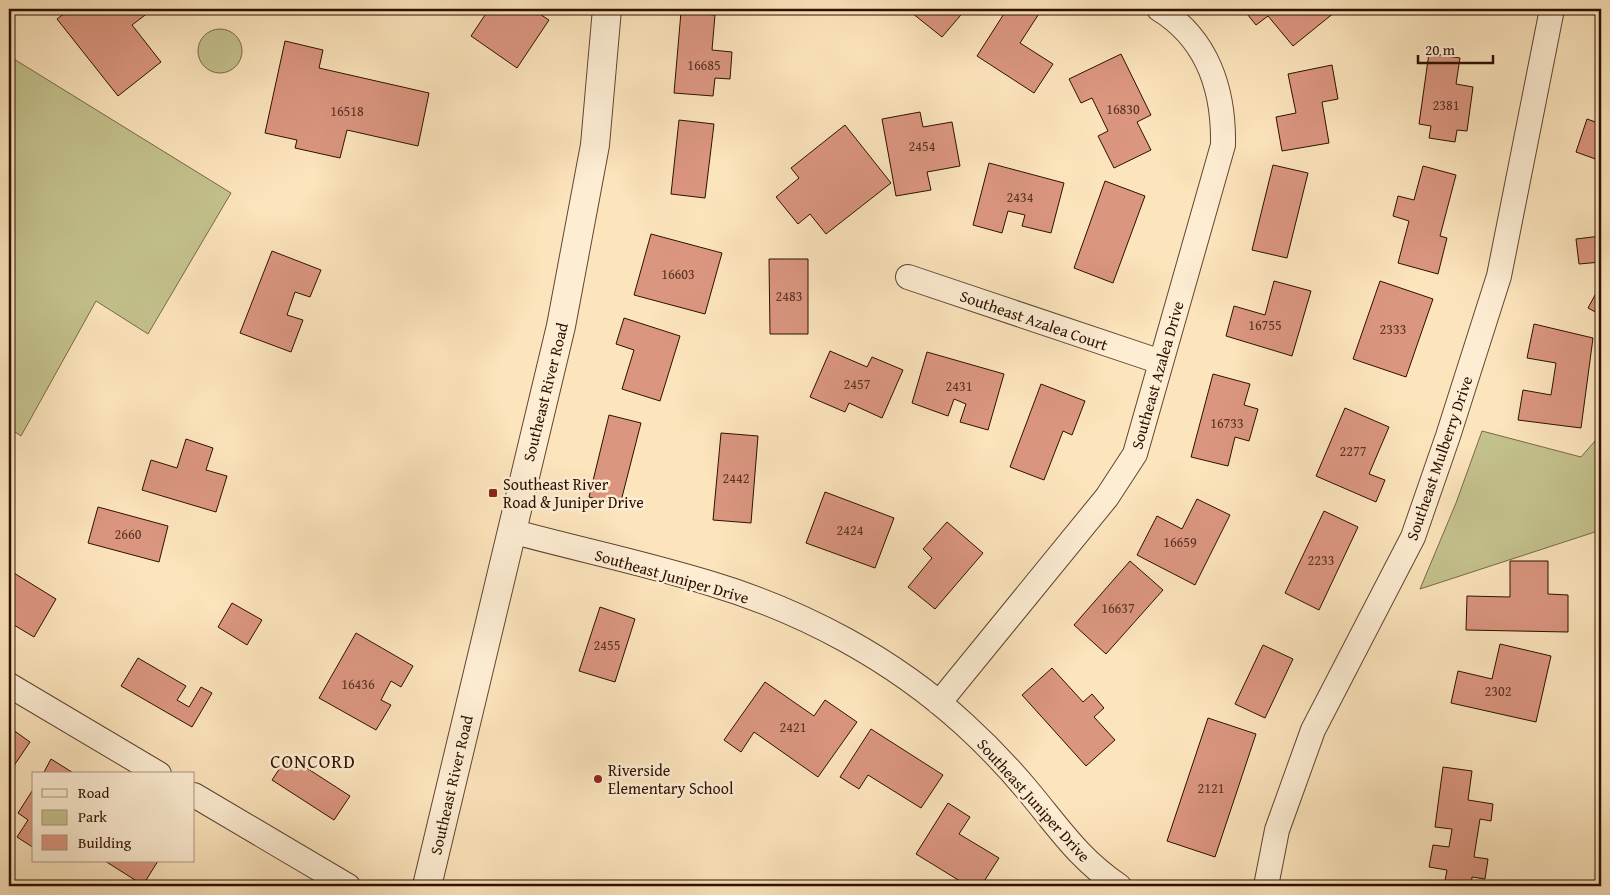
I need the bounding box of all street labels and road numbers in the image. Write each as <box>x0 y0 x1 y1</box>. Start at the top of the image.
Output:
street label: Southeast Azalea Court <box>957 283 1112 357</box>
street label: Southeast Azalea Drive <box>1124 298 1190 452</box>
street label: Southeast River Road <box>516 320 574 464</box>
street label: Southeast Mulberry Drive <box>1400 373 1478 543</box>
street label: Southeast Juniper Drive <box>592 543 752 609</box>
street label: Southeast River Road <box>423 713 479 857</box>
street label: Southeast Juniper Drive <box>972 733 1096 867</box>

